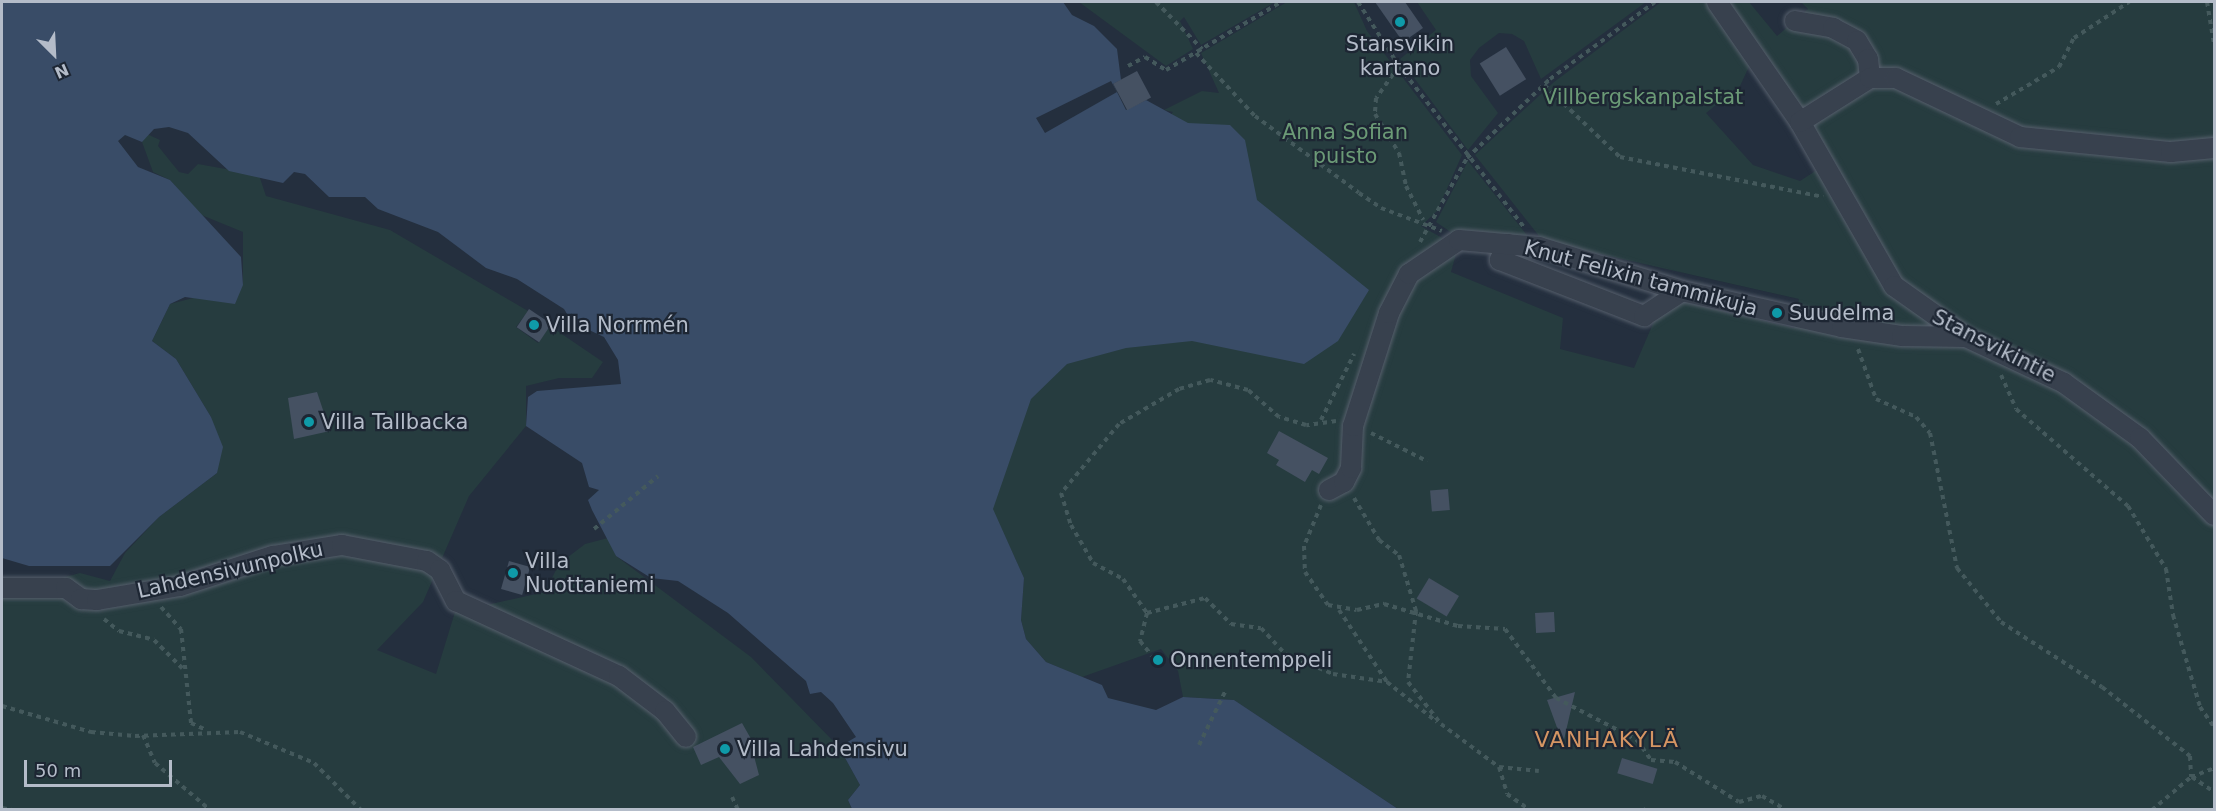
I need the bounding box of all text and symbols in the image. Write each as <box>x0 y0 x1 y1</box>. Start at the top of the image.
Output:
marker: Stansvikin kartano <box>1393 15 1407 29</box>
north arrow <box>24 24 84 84</box>
place label: Stansvikin kartano <box>1346 31 1454 81</box>
text: N <box>52 59 72 82</box>
park label: Villbergskanpalstat <box>1543 84 1743 110</box>
park label: Anna Sofian puisto <box>1282 119 1408 169</box>
street label: Knut Felixin tammikuja <box>1522 235 1760 321</box>
place label: Suudelma <box>1789 300 1894 326</box>
street label: Stansvikintie <box>1928 304 2060 388</box>
marker: Suudelma <box>1770 306 1784 320</box>
place label: Villa Norrmén <box>546 312 689 338</box>
marker: Villa Norrmén <box>527 318 541 332</box>
place label: Villa Tallbacka <box>321 409 468 435</box>
marker: Villa Tallbacka <box>302 415 316 429</box>
street label: Lahdensivunpolku <box>135 536 325 604</box>
place label: Villa Nuottaniemi <box>525 548 655 598</box>
marker: Villa Nuottaniemi <box>506 566 520 580</box>
place label: Onnentemppeli <box>1170 647 1332 673</box>
marker: Onnentemppeli <box>1151 653 1165 667</box>
district label: VANHAKYLÄ <box>1534 727 1680 753</box>
place label: Villa Lahdensivu <box>737 736 908 762</box>
marker: Villa Lahdensivu <box>718 742 732 756</box>
scale bar <box>27 748 176 786</box>
text: 50 m <box>35 760 81 781</box>

